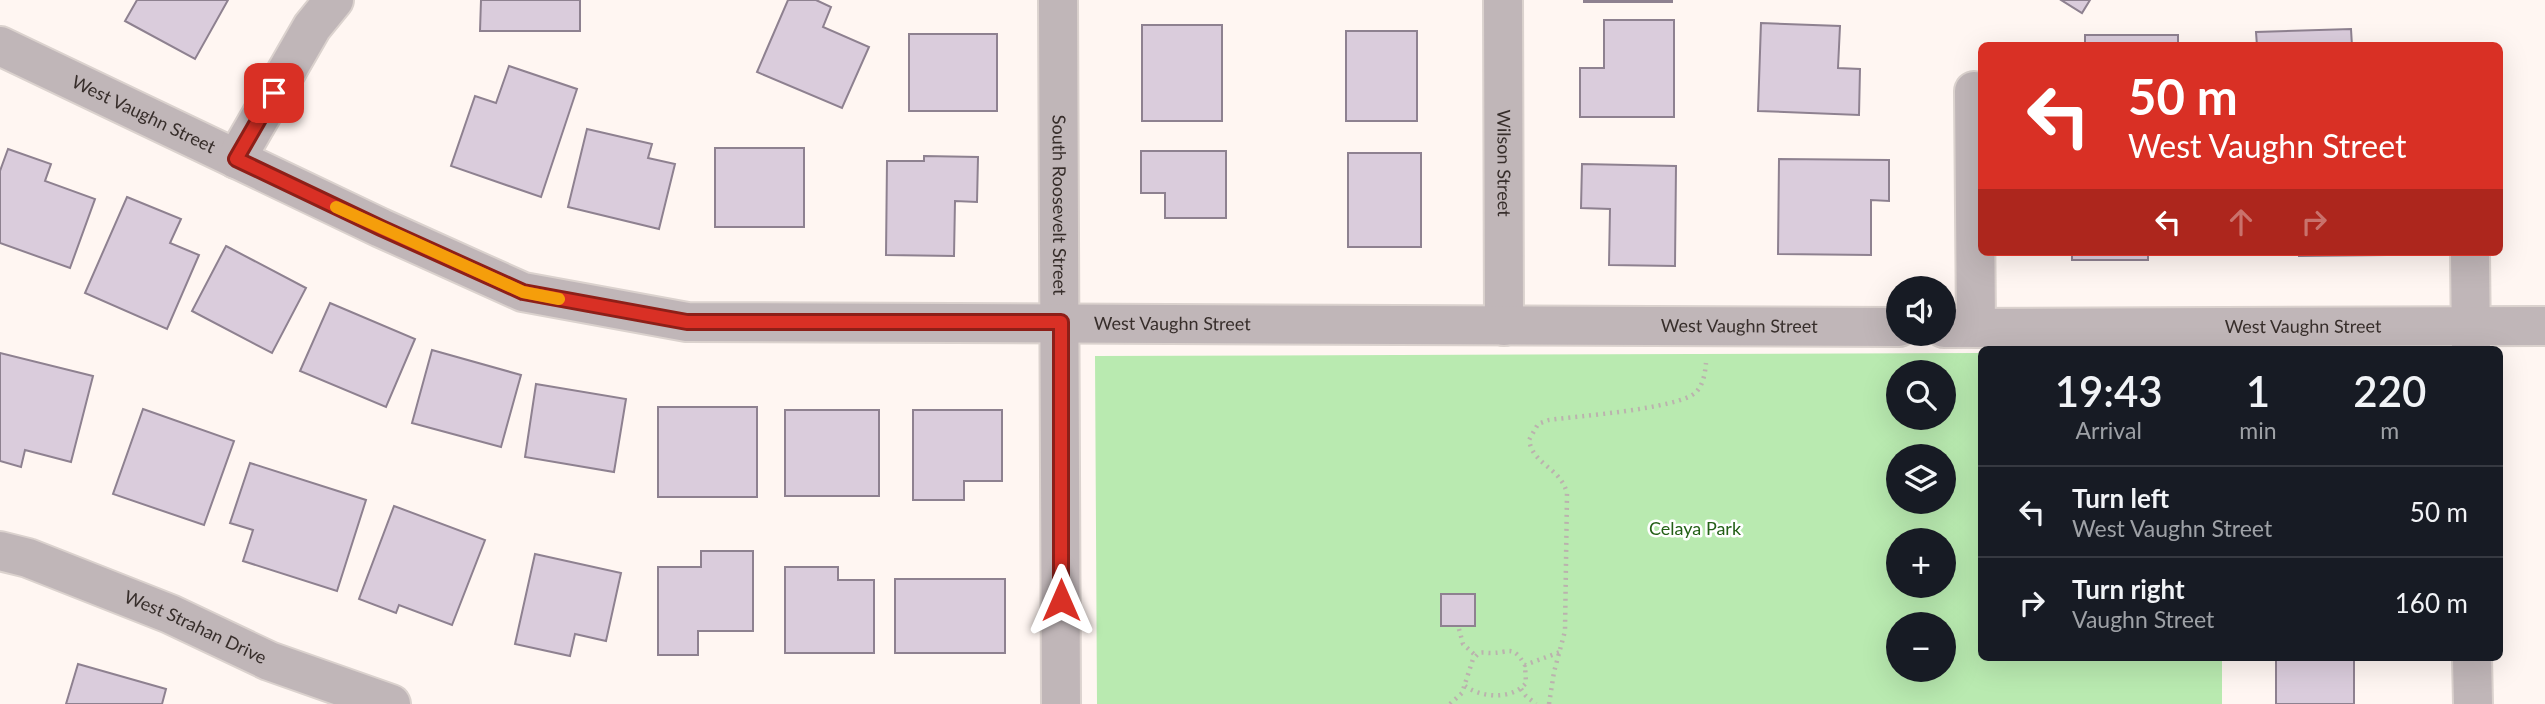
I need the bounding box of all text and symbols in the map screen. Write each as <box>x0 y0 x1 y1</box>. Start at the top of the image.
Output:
pin <box>244 63 304 123</box>
text: 50 m <box>2128 67 2238 125</box>
street label: West Vaughn Street <box>68 70 220 158</box>
icon: left <box>2013 70 2104 161</box>
icon: arrive <box>255 74 293 112</box>
street label: Wilson Street <box>1493 109 1516 217</box>
street label: South Roosevelt Street <box>1048 115 1071 296</box>
text: West Vaughn Street <box>2128 126 2406 165</box>
icon: left <box>2149 203 2187 241</box>
icon: ahead <box>2222 203 2260 241</box>
icon: right <box>2295 203 2333 241</box>
map controls <box>1886 276 1956 682</box>
button: sound <box>1886 276 1956 346</box>
street label: West Vaughn Street <box>1094 312 1251 334</box>
street label: West Vaughn Street <box>1661 314 1818 337</box>
street label: West Vaughn Street <box>2225 315 2382 337</box>
button: search <box>1886 360 1956 430</box>
text: 19:43 <box>2055 366 2163 416</box>
text: 1 <box>2246 366 2270 416</box>
text: 220 <box>2353 366 2426 416</box>
text: Arrival <box>2076 416 2142 444</box>
text: min <box>2239 416 2277 444</box>
text: m <box>2380 416 2399 444</box>
button: layers <box>1886 444 1956 514</box>
text: Turn left <box>2072 482 2169 514</box>
icon: left <box>2013 493 2051 531</box>
text: 50 m <box>2410 496 2468 528</box>
text: West Vaughn Street <box>2072 514 2272 542</box>
park label: Celaya Park <box>1649 517 1742 539</box>
button: + <box>1886 528 1956 598</box>
position arrow <box>1024 563 1098 637</box>
text: Turn right <box>2072 573 2185 605</box>
icon: right <box>2013 584 2051 622</box>
street label: West Strahan Drive <box>121 585 270 668</box>
text: 160 m <box>2395 587 2468 619</box>
text: Vaughn Street <box>2072 605 2214 633</box>
button: − <box>1886 612 1956 682</box>

